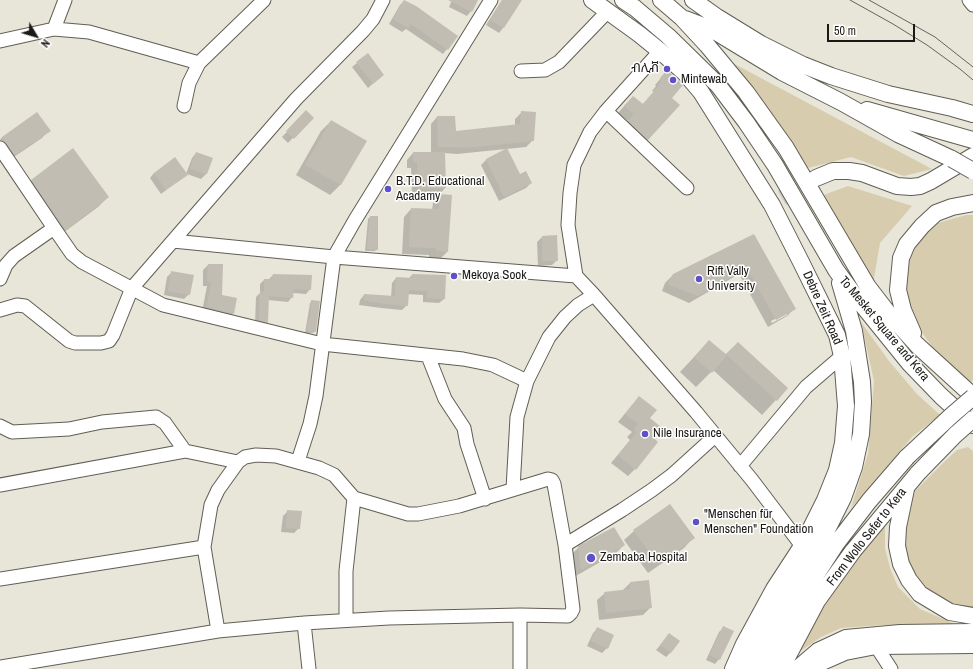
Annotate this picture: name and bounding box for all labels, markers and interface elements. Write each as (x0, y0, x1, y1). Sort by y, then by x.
north arrow (16, 16, 56, 56)
scale bar (829, 16, 917, 42)
text: 50 m (834, 23, 856, 39)
text: N (38, 37, 53, 50)
place label: ብሊቭ (631, 61, 659, 77)
marker: ብሊቭ (662, 64, 672, 74)
place label: Mintewab (681, 72, 727, 88)
marker: Mintewab (668, 75, 678, 85)
place label: B.T.D. Educational Acadamy (396, 174, 484, 205)
marker: B.T.D. Educational Acadamy (383, 184, 393, 194)
place label: Rift Vally University (707, 264, 755, 295)
place label: Mekoya Sook (462, 268, 527, 284)
street label: Debre Zeit Road (799, 269, 845, 347)
marker: Mekoya Sook (449, 271, 459, 281)
street label: To Mesket Square and Kera (836, 273, 932, 385)
marker: Rift Vally University (694, 274, 704, 284)
place label: Nile Insurance (653, 426, 722, 442)
marker: Nile Insurance (640, 429, 650, 439)
street label: From Wollo Sefer to Kera (824, 485, 910, 589)
place label: "Menschen für Menschen" Foundation (704, 507, 813, 538)
marker: "Menschen für Menschen" Foundation (691, 517, 701, 527)
place label: Zembaba Hospital (600, 550, 687, 566)
marker: Zembaba Hospital (585, 552, 597, 564)

